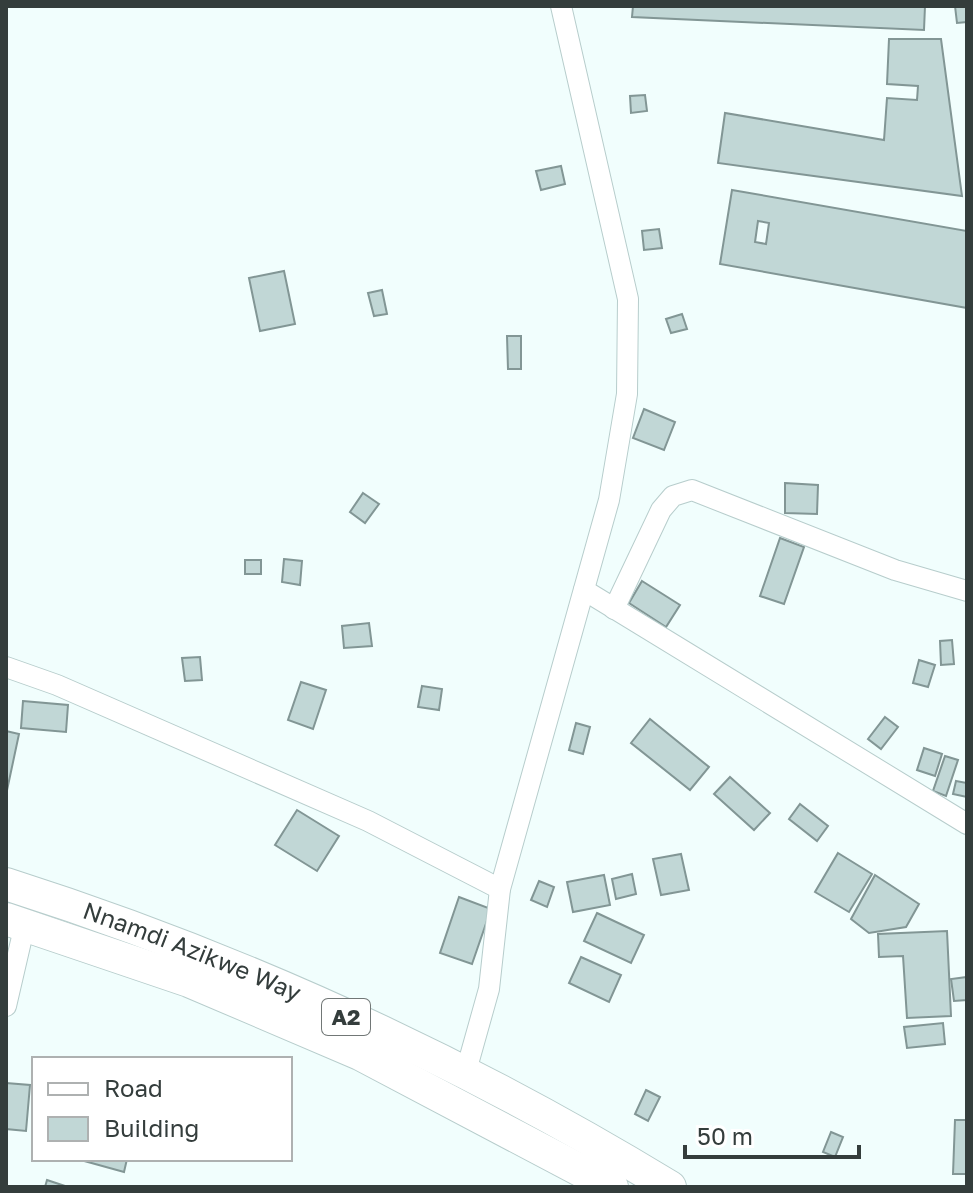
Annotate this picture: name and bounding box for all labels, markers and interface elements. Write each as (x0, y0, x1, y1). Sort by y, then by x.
street label: Nnamdi Azikwe Way (80, 895, 306, 1007)
road number: A2 (322, 999, 370, 1035)
legend (32, 1057, 292, 1161)
text: Road (104, 1073, 163, 1102)
scale bar (685, 1109, 859, 1159)
text: Building (104, 1113, 199, 1142)
text: 50 m (697, 1121, 753, 1150)

